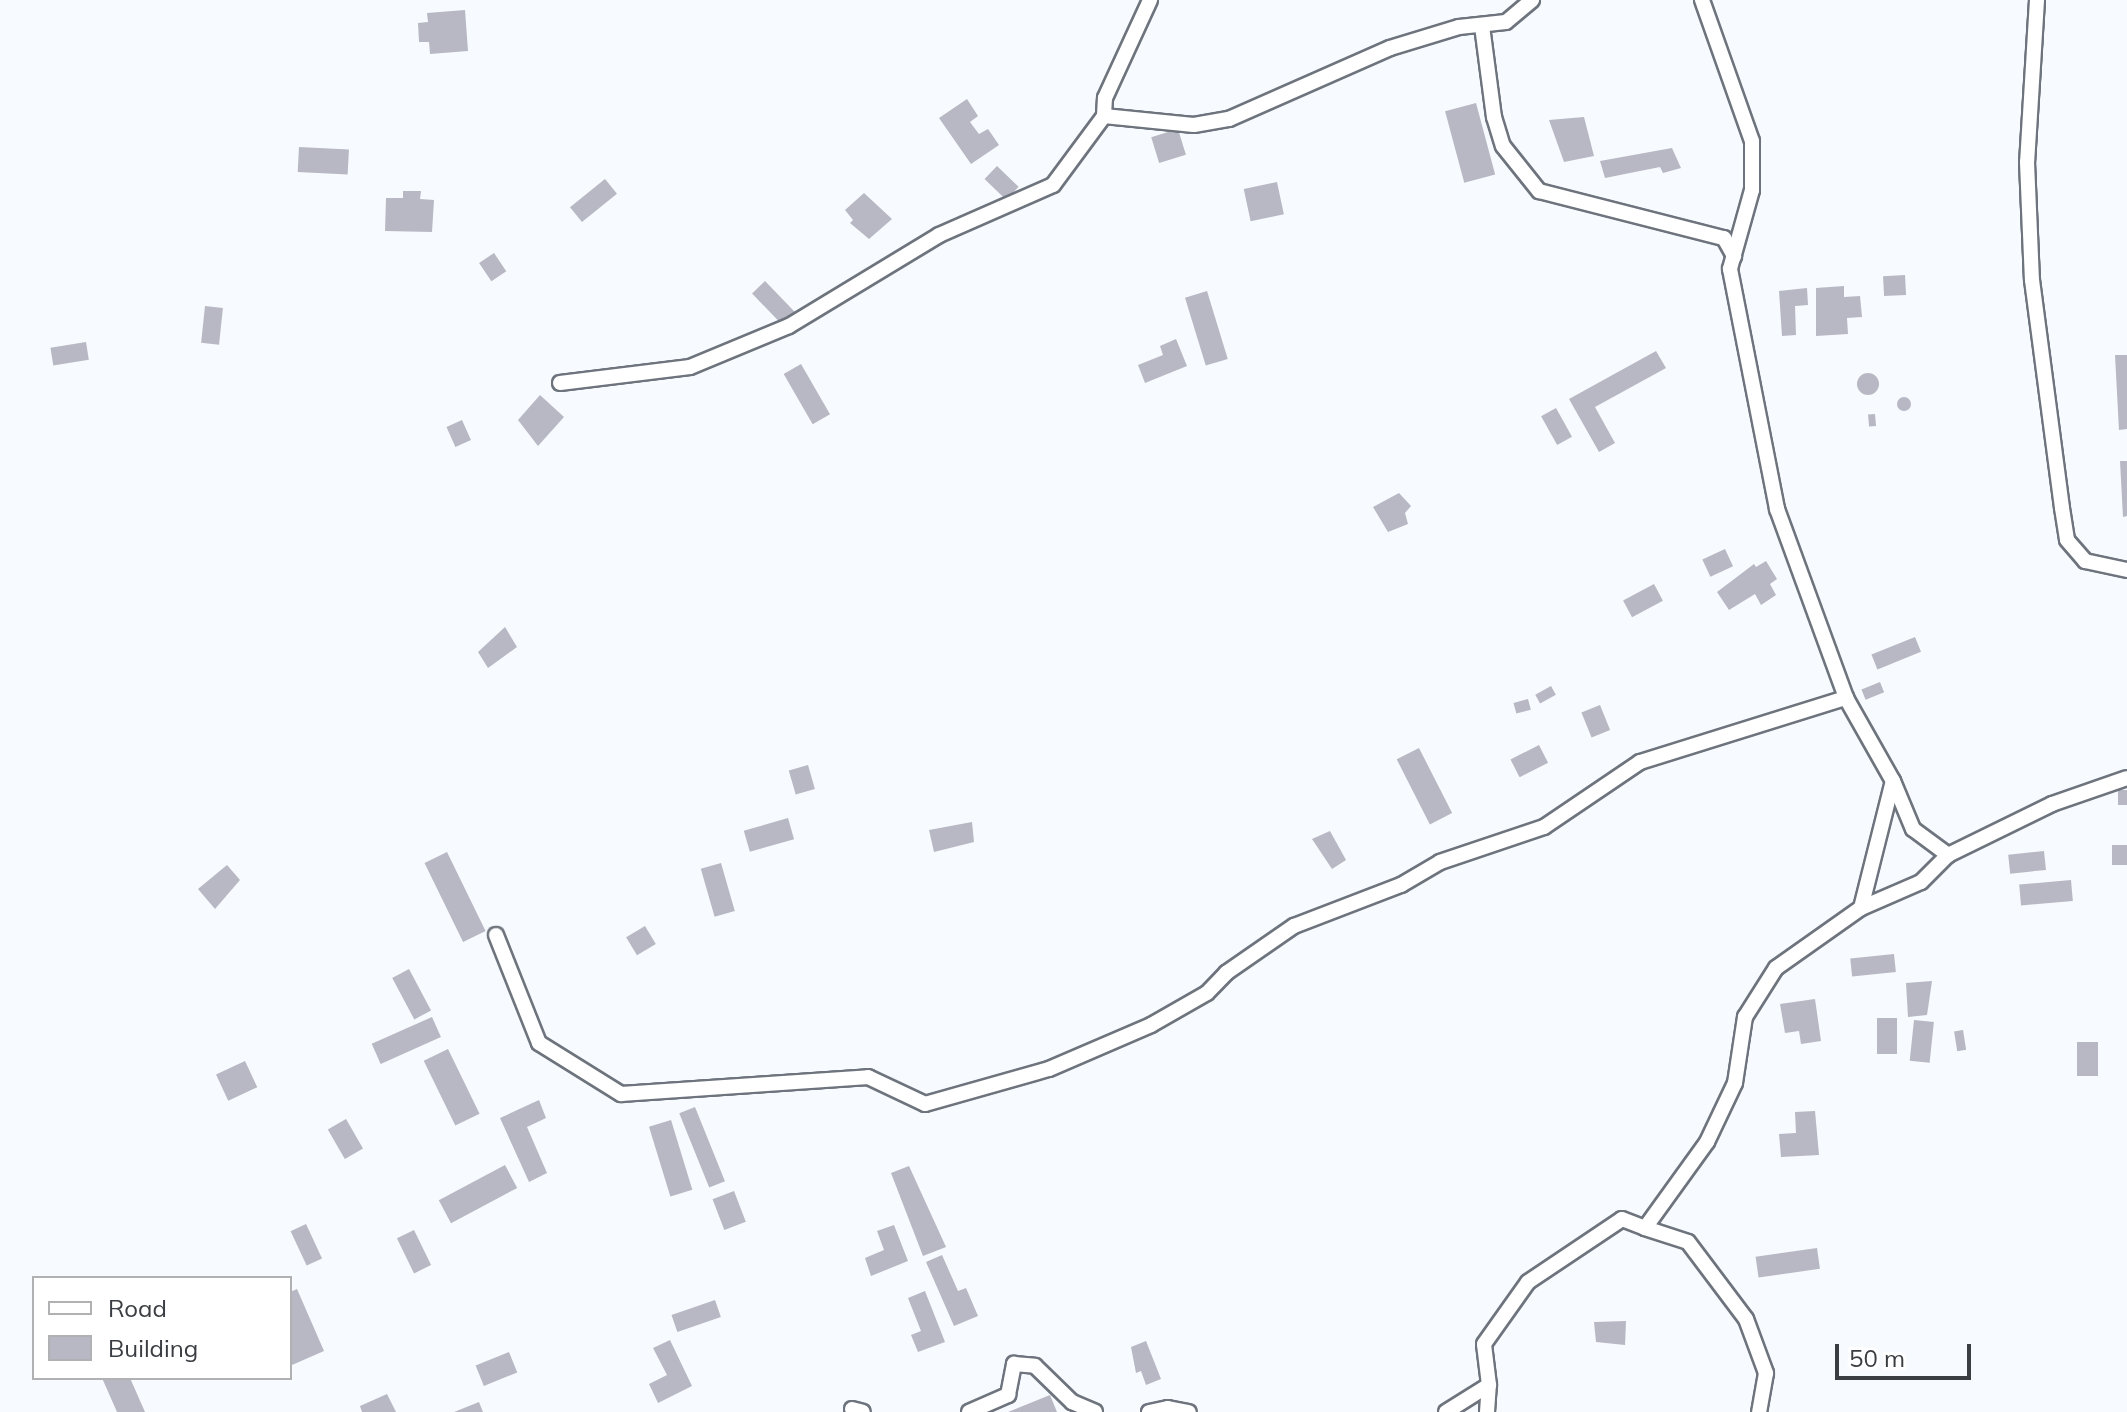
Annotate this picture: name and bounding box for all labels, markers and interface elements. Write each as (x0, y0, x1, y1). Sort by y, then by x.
legend (32, 1276, 292, 1380)
text: Road (108, 1293, 167, 1323)
scale bar (1839, 1328, 1975, 1378)
text: Building (108, 1333, 198, 1363)
text: 50 m (1849, 1343, 1905, 1373)

